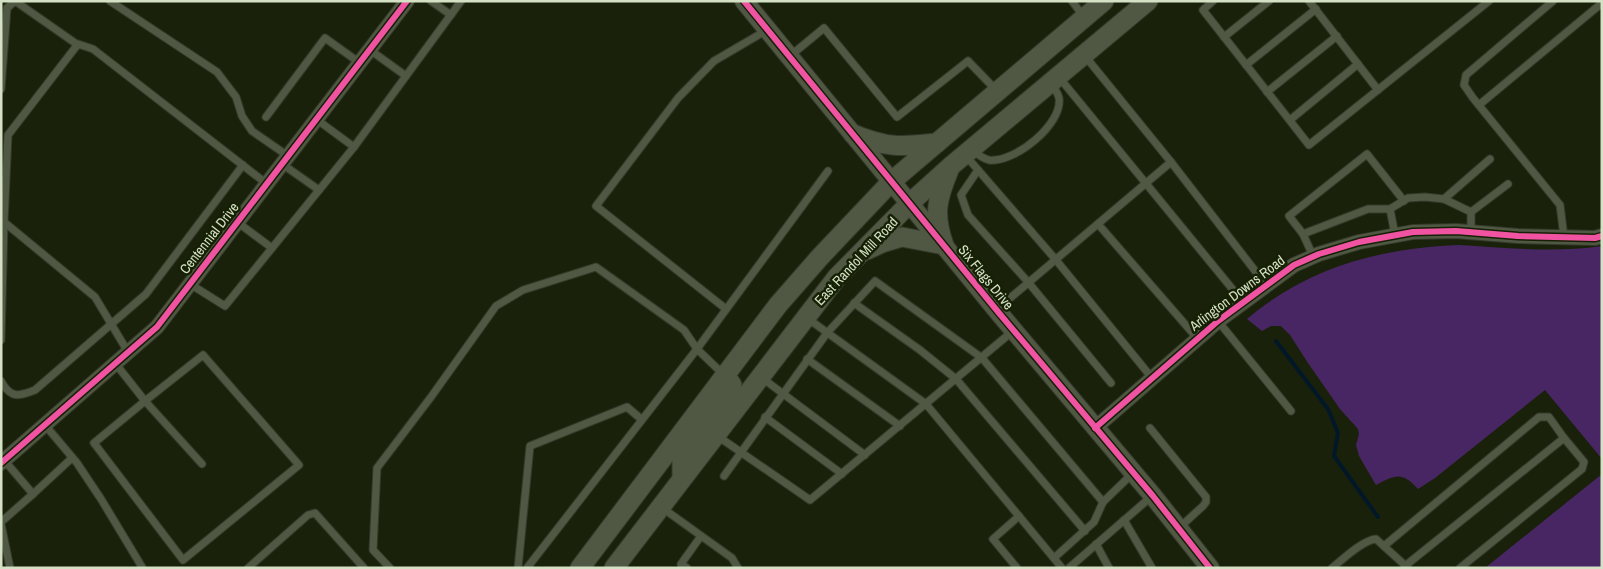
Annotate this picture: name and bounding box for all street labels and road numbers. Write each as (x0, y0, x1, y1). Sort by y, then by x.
street label: Centennial Drive (175, 199, 243, 277)
street label: East Randol Mill Road (810, 213, 902, 309)
street label: Six Flags Drive (954, 241, 1018, 313)
street label: Arlington Downs Road (1185, 251, 1288, 335)

